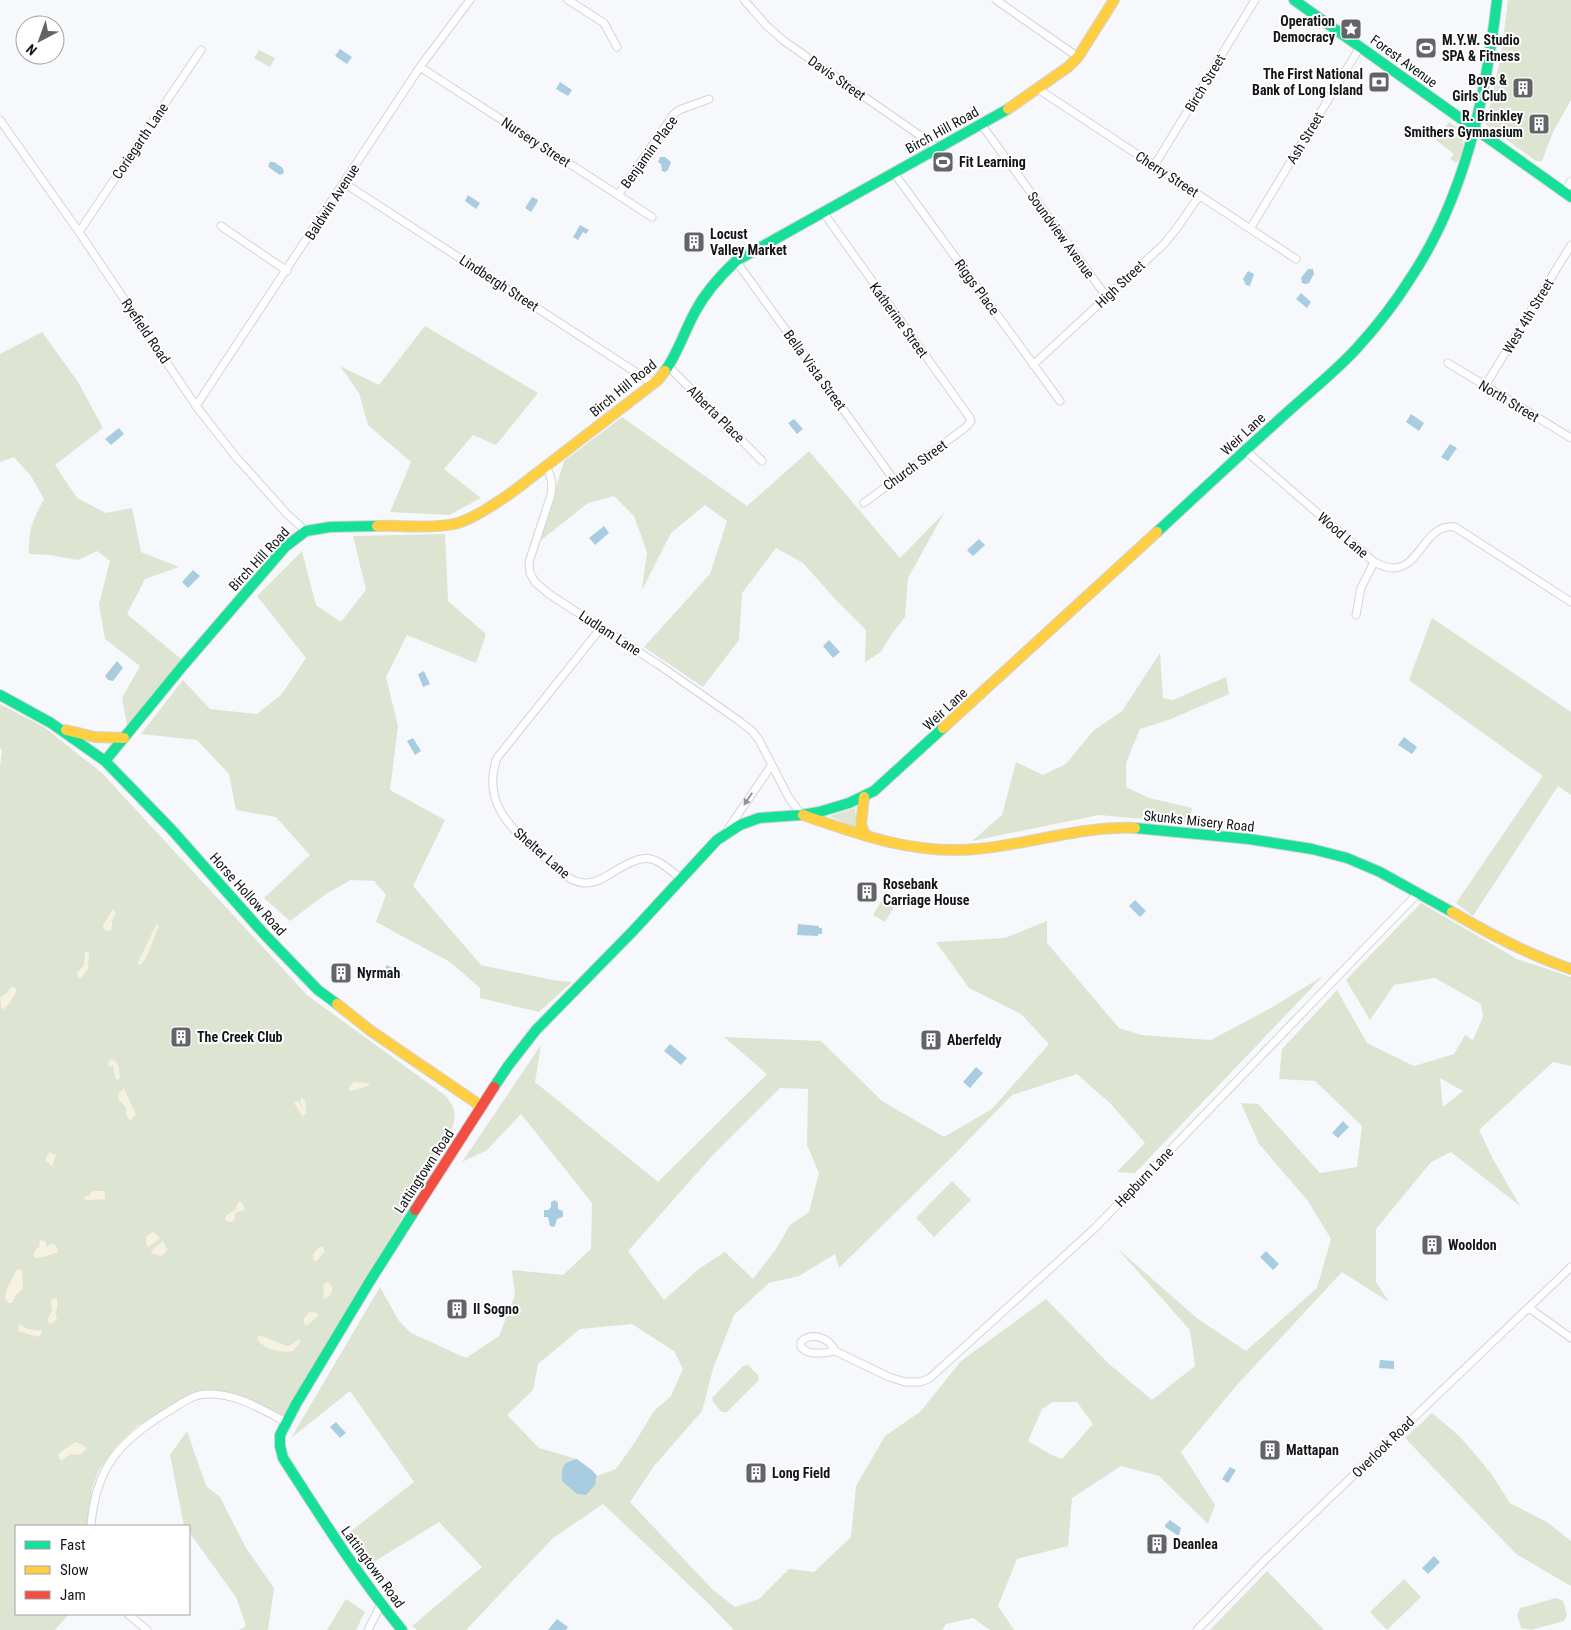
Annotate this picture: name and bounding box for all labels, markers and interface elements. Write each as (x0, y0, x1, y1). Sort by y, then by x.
place label: Operation Democracy (1273, 13, 1336, 45)
north arrow (15, 15, 65, 65)
place icon: Operation Democracy (1339, 17, 1363, 41)
street label: Forest Avenue (1368, 31, 1441, 91)
place label: M.Y.W. Studio SPA & Fitness (1442, 32, 1520, 64)
sports icon: M.Y.W. Studio SPA & Fitness (1414, 36, 1438, 60)
text: N (23, 41, 40, 59)
street label: Birch Street (1182, 51, 1228, 115)
street label: Davis Street (805, 52, 869, 104)
place label: The First National Bank of Long Island (1252, 66, 1363, 98)
bank icon: The First National Bank of Long Island (1367, 70, 1391, 94)
place label: Boys & Girls Club (1452, 72, 1507, 104)
building icon: Boys & Girls Club (1511, 76, 1535, 100)
street label: Coriegarth Lane (109, 100, 171, 182)
street label: Birch Hill Road (903, 103, 981, 157)
place label: R. Brinkley Smithers Gymnasium (1404, 108, 1524, 140)
street label: Ash Street (1283, 109, 1327, 167)
street label: Benjamin Place (617, 112, 681, 191)
building icon: R. Brinkley Smithers Gymnasium (1527, 112, 1551, 136)
street label: Nursery Street (499, 114, 573, 170)
street label: Cherry Street (1133, 148, 1201, 200)
sports icon: Fit Learning (931, 150, 955, 174)
place label: Fit Learning (959, 154, 1026, 170)
street label: Baldwin Avenue (302, 161, 363, 243)
street label: Soundview Avenue (1024, 189, 1098, 282)
place label: Locust Valley Market (710, 226, 787, 258)
building icon: Locust Valley Market (682, 230, 706, 254)
street label: Lindbergh Street (457, 252, 541, 314)
street label: Riggs Place (951, 256, 1003, 318)
street label: High Street (1092, 257, 1148, 311)
street label: West 4th Street (1499, 276, 1557, 356)
street label: Katherine Street (866, 279, 932, 361)
street label: Ryefield Road (118, 296, 174, 366)
street label: Bella Vista Street (781, 327, 849, 413)
street label: Birch Hill Road (586, 356, 660, 420)
street label: North Street (1476, 377, 1542, 425)
street label: Alberta Place (684, 382, 748, 446)
street label: Weir Lane (1218, 409, 1269, 458)
street label: Church Street (880, 437, 950, 493)
street label: Wood Lane (1315, 509, 1372, 561)
street label: Birch Hill Road (226, 524, 292, 594)
street label: Ludlam Lane (576, 607, 644, 659)
street label: Weir Lane (920, 684, 971, 733)
one-way arrow (743, 793, 753, 806)
street label: Skunks Misery Road (1143, 807, 1255, 835)
street label: Shelter Lane (511, 824, 573, 882)
street label: Horse Hollow Road (207, 849, 289, 939)
place label: Rosebank Carriage House (883, 876, 970, 908)
building icon: Rosebank Carriage House (855, 880, 879, 904)
building icon: Nyrmah (329, 961, 353, 985)
place label: Nyrmah (357, 965, 400, 981)
building icon: The Creek Club (169, 1025, 193, 1049)
building icon: Aberfeldy (919, 1028, 943, 1052)
place label: The Creek Club (197, 1029, 283, 1045)
place label: Aberfeldy (947, 1032, 1002, 1048)
street label: Lattingtown Road (391, 1126, 457, 1216)
street label: Hepburn Lane (1112, 1144, 1177, 1210)
building icon: Wooldon (1420, 1233, 1444, 1257)
place label: Wooldon (1448, 1237, 1497, 1253)
building icon: Il Sogno (445, 1297, 469, 1321)
place label: Il Sogno (473, 1301, 519, 1317)
street label: Overlook Road (1349, 1413, 1417, 1481)
building icon: Mattapan (1258, 1438, 1282, 1462)
place label: Mattapan (1286, 1442, 1339, 1458)
building icon: Long Field (744, 1461, 768, 1485)
place label: Long Field (772, 1465, 830, 1481)
street label: Lattingtown Road (338, 1523, 408, 1611)
legend (15, 1525, 190, 1615)
building icon: Deanlea (1145, 1532, 1169, 1556)
text: Fast (60, 1536, 85, 1554)
place label: Deanlea (1173, 1536, 1218, 1552)
text: Slow (60, 1561, 89, 1579)
text: Jam (60, 1586, 86, 1604)

